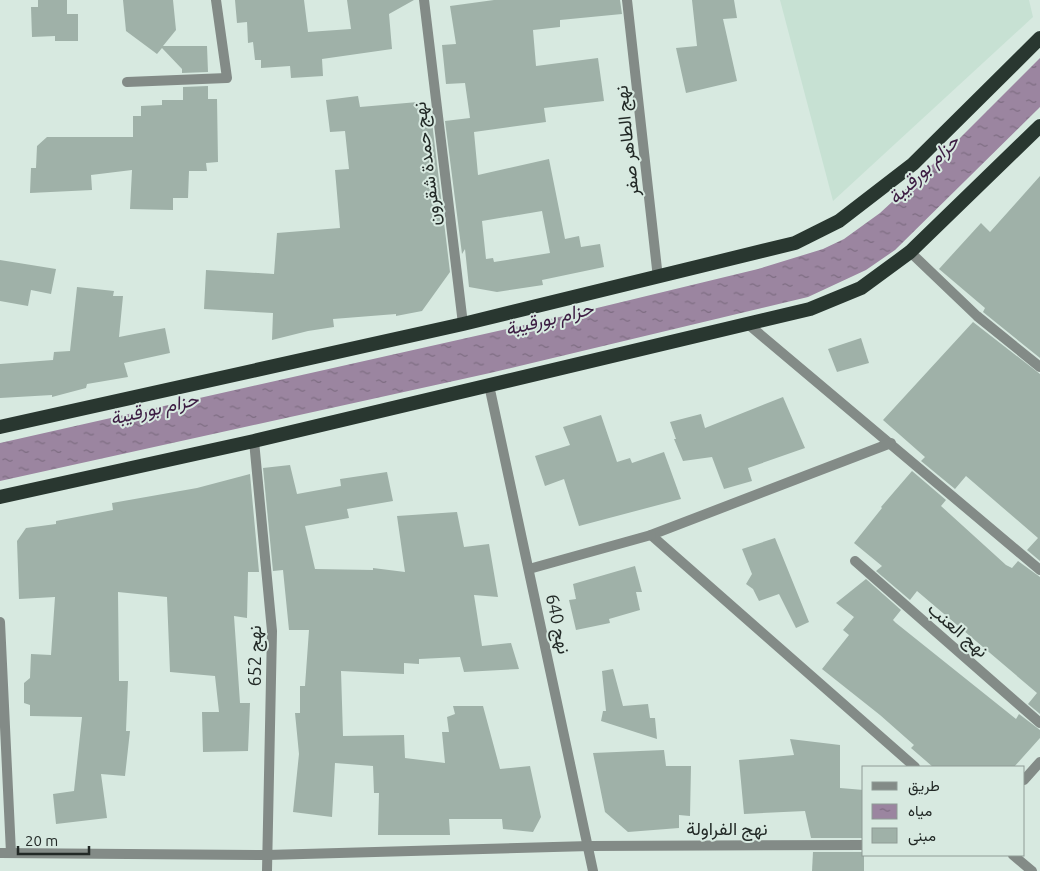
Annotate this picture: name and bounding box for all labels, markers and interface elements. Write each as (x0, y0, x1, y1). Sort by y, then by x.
street label: نهج الطاهر صفر (610, 84, 645, 199)
street label: نهج حمدة شقرون (408, 100, 447, 227)
water label: حزام بورقيبة (883, 129, 965, 210)
water label: حزام بورقيبة (503, 296, 597, 342)
water label: حزام بورقيبة (108, 387, 202, 431)
street label: نهج 640 (540, 592, 575, 656)
street label: نهج العنب (923, 598, 993, 663)
street label: نهج 652 (244, 625, 267, 687)
legend (862, 766, 1025, 856)
text: طريق (908, 777, 940, 796)
text: مياه (908, 802, 932, 820)
street label: نهج الفراولة (686, 818, 768, 841)
scale bar (18, 824, 89, 856)
text: مبنى (908, 827, 936, 846)
text: 20 m (25, 832, 58, 849)

